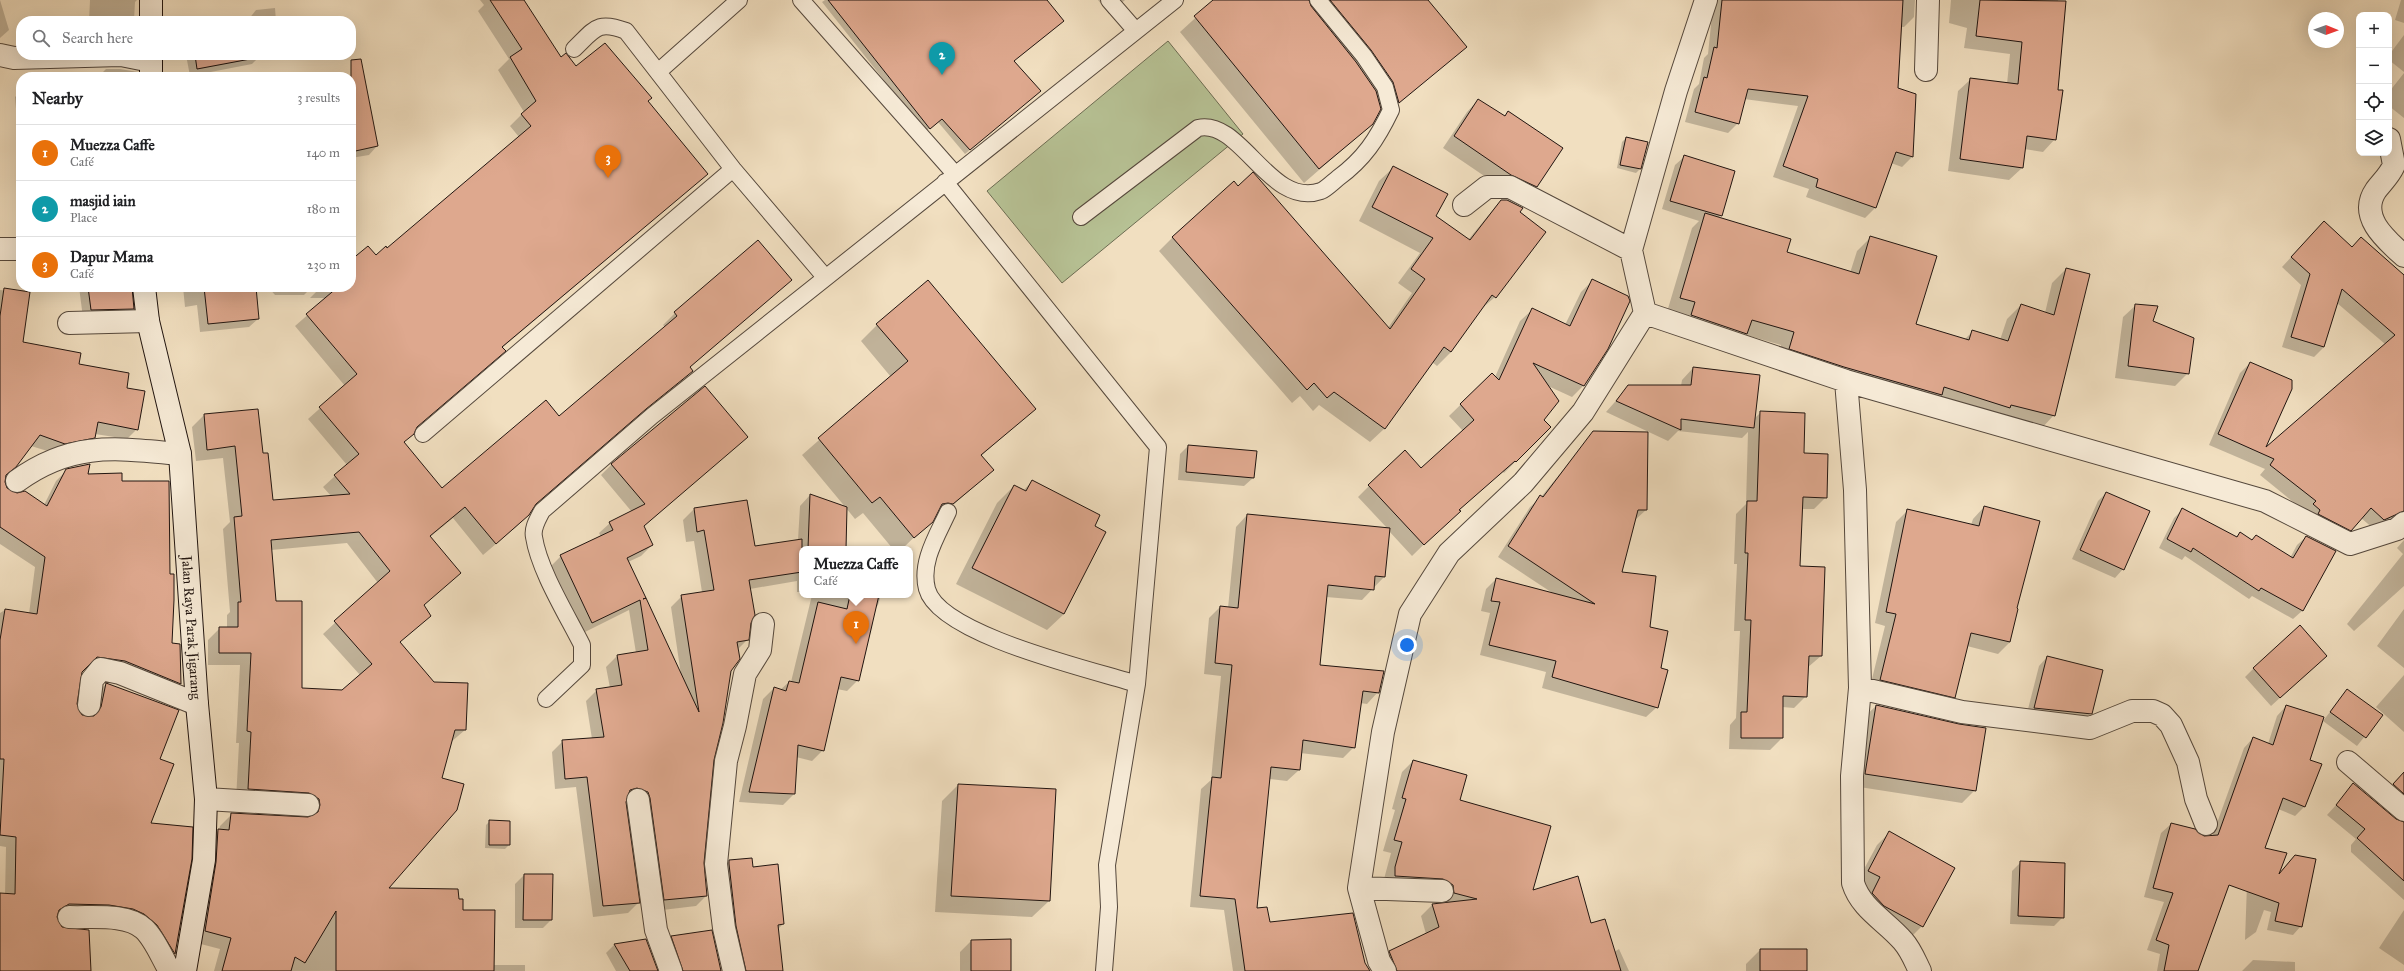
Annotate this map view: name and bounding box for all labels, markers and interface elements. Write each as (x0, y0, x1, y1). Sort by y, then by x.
north arrow (2308, 12, 2344, 48)
map controls (2356, 12, 2392, 156)
button: + (2356, 12, 2392, 48)
search box (16, 16, 356, 60)
icon: search (30, 27, 52, 49)
text: Search here (62, 29, 133, 47)
pin: 2 (929, 42, 955, 75)
button: − (2356, 48, 2392, 84)
button: locate (2356, 84, 2392, 120)
text: Nearby (32, 88, 83, 109)
text: 3 results (297, 90, 340, 106)
button: layers (2356, 120, 2392, 156)
text: Muezza Caffe (70, 136, 155, 154)
text: 1 (42, 145, 48, 161)
text: 140 m (306, 145, 340, 161)
pin: 3 (595, 145, 621, 178)
text: Café (70, 154, 94, 170)
text: masjid iain (70, 192, 136, 210)
text: 2 (42, 201, 48, 217)
text: 180 m (307, 201, 340, 217)
text: Place (70, 210, 97, 226)
text: Dapur Mama (70, 248, 153, 266)
text: 3 (42, 257, 48, 273)
text: 230 m (307, 257, 340, 273)
text: Café (70, 266, 94, 282)
popup (799, 546, 913, 598)
street label: Jalan Raya Parak Jigarang (177, 553, 205, 701)
text: Muezza Caffe (814, 555, 898, 573)
text: Café (814, 573, 838, 589)
pin: 1 (843, 611, 869, 644)
your location (1397, 635, 1417, 655)

